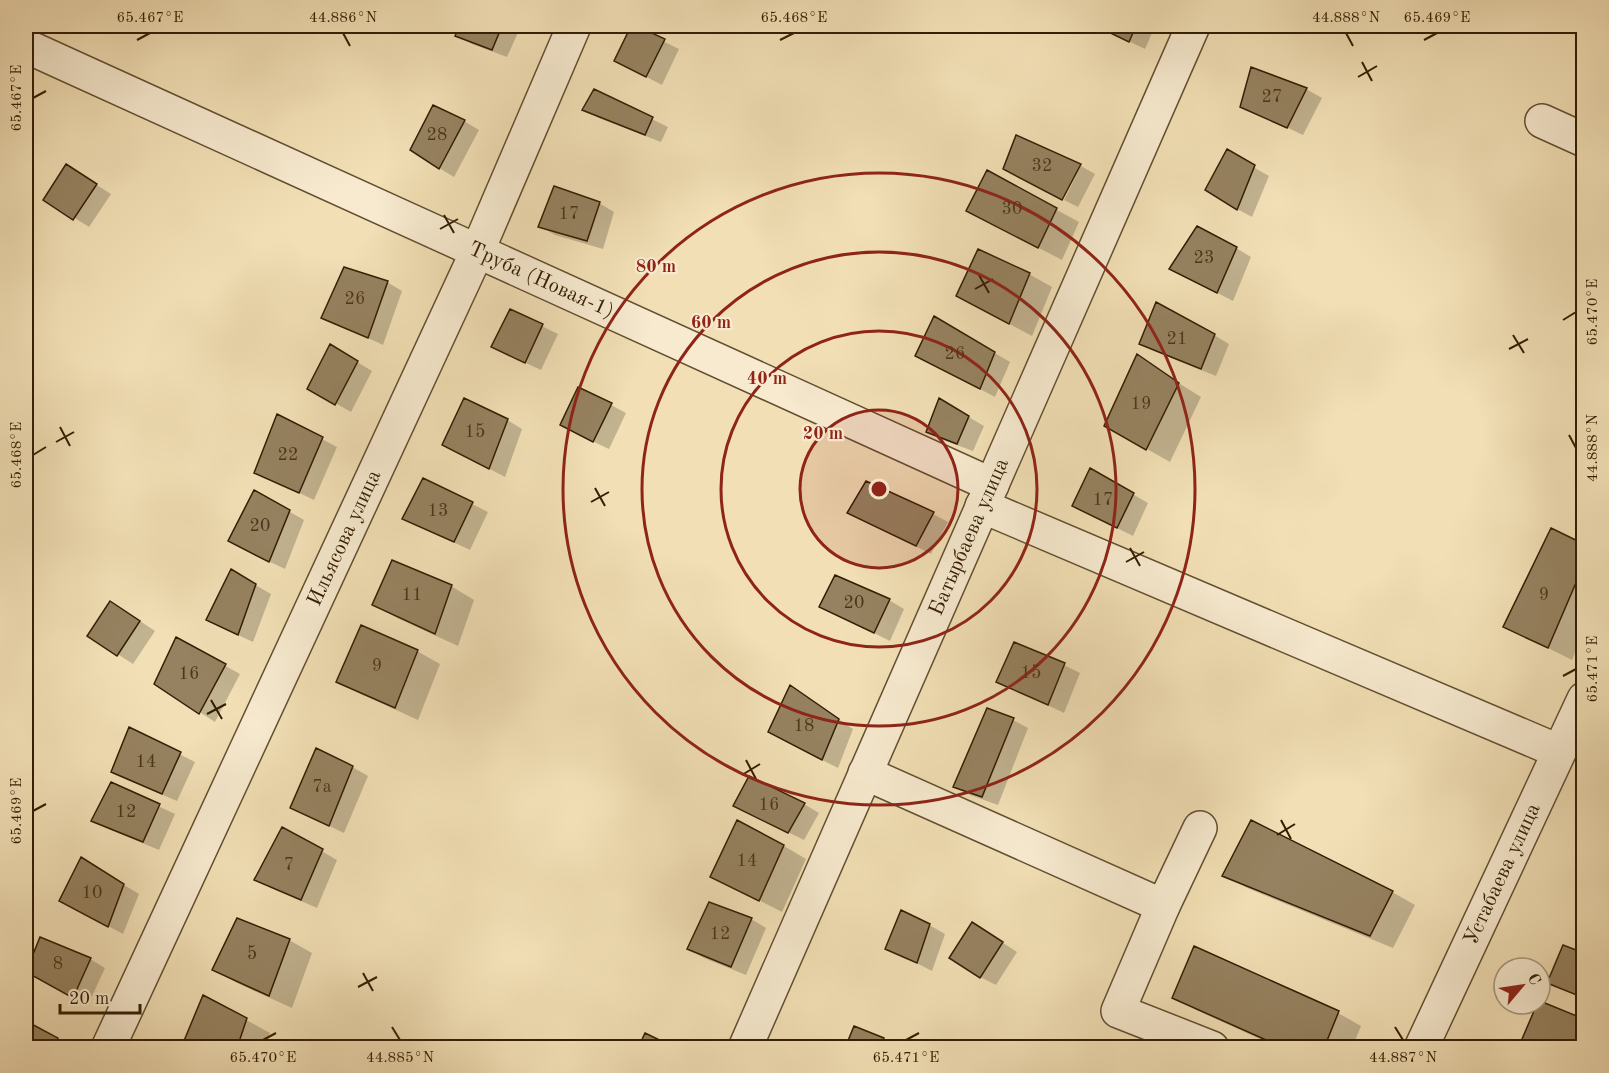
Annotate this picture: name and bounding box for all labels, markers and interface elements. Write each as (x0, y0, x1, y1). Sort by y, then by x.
text: 65.467°E (117, 11, 183, 26)
text: 44.886°N (309, 11, 377, 26)
text: 65.468°E (761, 11, 827, 26)
text: 44.888°N (1312, 11, 1380, 26)
text: 65.469°E (1404, 11, 1470, 26)
text: 65.467°E (10, 65, 25, 131)
house number: 27 (1262, 88, 1282, 106)
house number: 28 (427, 126, 447, 144)
house number: 32 (1032, 157, 1052, 175)
house number: 30 (1002, 200, 1022, 218)
house number: 17 (559, 205, 579, 223)
street label: Труба (Новая-1) (465, 238, 617, 322)
house number: 23 (1194, 249, 1214, 267)
text: 80 m (636, 258, 676, 276)
text: 65.470°E (1586, 279, 1601, 345)
house number: 26 (345, 290, 365, 308)
text: 60 m (691, 314, 731, 332)
house number: 21 (1167, 330, 1187, 348)
house number: 26 (945, 345, 965, 363)
text: 40 m (747, 370, 787, 388)
house number: 19 (1131, 395, 1151, 413)
text: 44.888°N (1586, 414, 1601, 482)
text: 65.468°E (10, 422, 25, 488)
house number: 15 (465, 423, 485, 441)
text: 20 m (803, 425, 843, 443)
house number: 22 (278, 446, 298, 464)
street label: Батырбаева улица (925, 455, 1013, 619)
street label: Ильясова улица (304, 467, 385, 609)
centre of rings (869, 479, 889, 499)
house number: 17 (1093, 491, 1113, 509)
house number: 13 (428, 502, 448, 520)
house number: 20 (250, 517, 270, 535)
house number: 11 (402, 586, 422, 604)
house number: 9 (1539, 586, 1549, 604)
house number: 20 (844, 594, 864, 612)
text: 65.471°E (1586, 636, 1601, 702)
house number: 9 (372, 657, 382, 675)
house number: 15 (1021, 664, 1041, 682)
house number: 16 (179, 665, 199, 683)
house number: 18 (794, 717, 814, 735)
house number: 14 (136, 753, 156, 771)
text: 65.469°E (10, 778, 25, 844)
house number: 7а (312, 778, 332, 796)
house number: 16 (759, 796, 779, 814)
street label: Устабаева улица (1460, 800, 1544, 948)
house number: 12 (116, 803, 136, 821)
house number: 14 (737, 852, 757, 870)
house number: 7 (284, 856, 294, 874)
house number: 10 (82, 884, 102, 902)
house number: 12 (710, 925, 730, 943)
house number: 5 (247, 945, 257, 963)
house number: 8 (53, 955, 63, 973)
north arrow (1492, 956, 1552, 1016)
text: С (1524, 971, 1543, 988)
scale bar (60, 977, 140, 1015)
text: 20 m (69, 990, 109, 1008)
text: 65.470°E (230, 1051, 296, 1066)
text: 44.885°N (366, 1051, 434, 1066)
text: 65.471°E (873, 1051, 939, 1066)
text: 44.887°N (1369, 1051, 1437, 1066)

